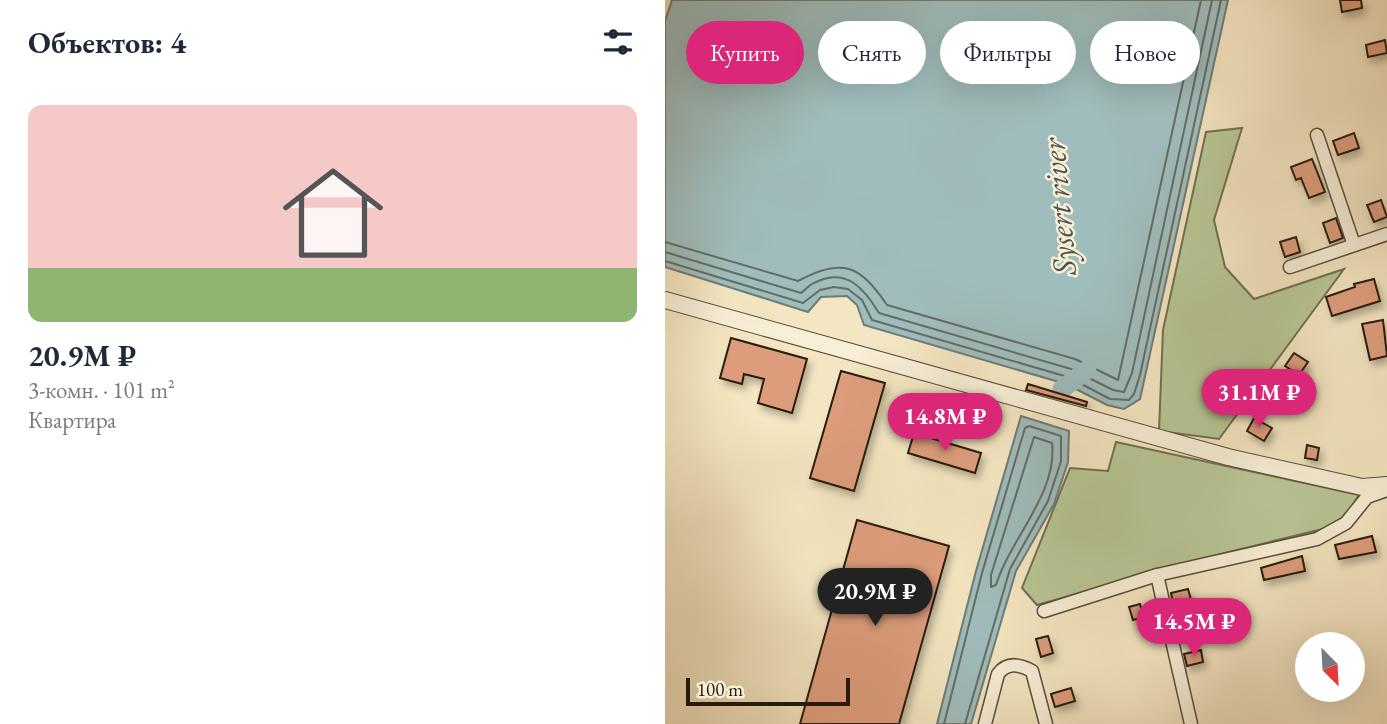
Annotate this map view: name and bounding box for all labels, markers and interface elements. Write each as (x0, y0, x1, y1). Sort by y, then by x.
chip: Купить (686, 21, 804, 84)
chip: Снять (818, 21, 926, 84)
chip: Фильтры (940, 21, 1076, 84)
chip: Новое (1090, 21, 1200, 84)
text: Объектов: 4 (28, 23, 186, 62)
icon: filters (599, 23, 637, 61)
water label: Sysert river (1031, 135, 1086, 278)
icon: home (270, 150, 396, 276)
text: 20.9M ₽ (28, 336, 136, 375)
pin: 31.1M ₽ (1194, 370, 1324, 429)
text: 3-комн. · 101 m² (28, 375, 175, 405)
text: 31.1M ₽ (1218, 377, 1300, 407)
pin: 14.8M ₽ (880, 393, 1010, 453)
text: 14.8M ₽ (904, 401, 986, 431)
text: Квартира (28, 405, 116, 435)
pin: 20.9M ₽ (810, 568, 940, 628)
text: 20.9M ₽ (834, 576, 916, 606)
pin: 14.5M ₽ (1129, 598, 1259, 658)
text: 14.5M ₽ (1153, 606, 1235, 636)
north arrow (1295, 632, 1365, 702)
map controls (1295, 632, 1365, 702)
scale bar (686, 675, 851, 707)
text: 100 m (697, 677, 743, 702)

